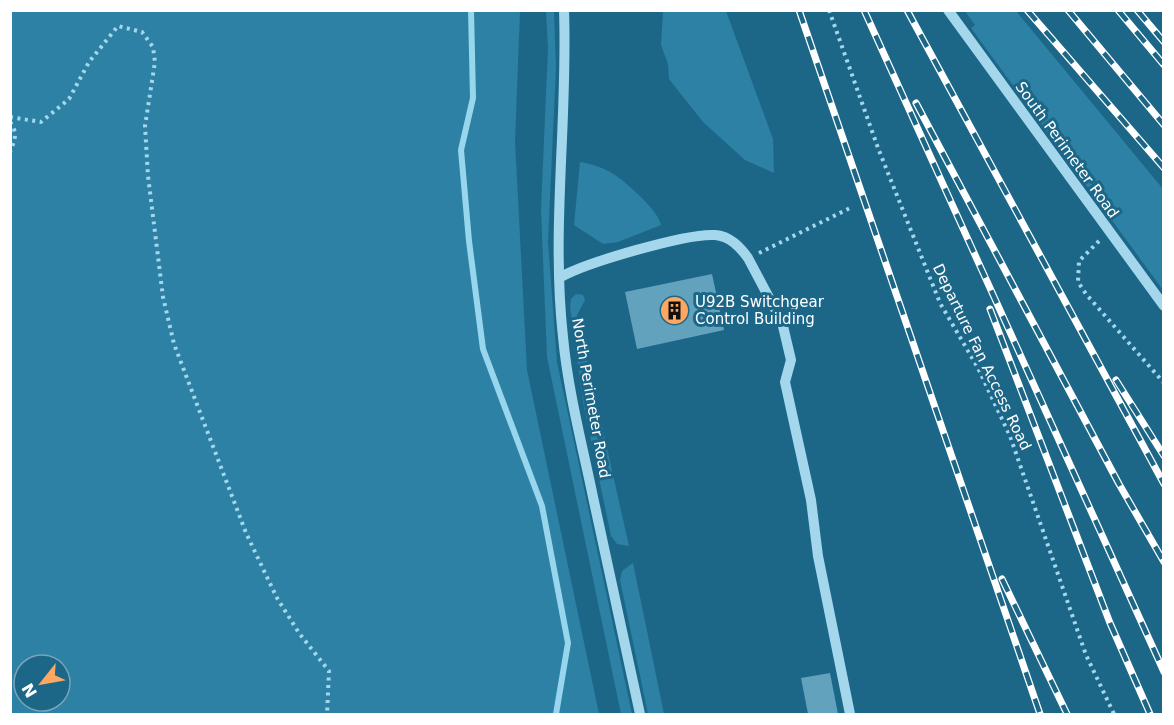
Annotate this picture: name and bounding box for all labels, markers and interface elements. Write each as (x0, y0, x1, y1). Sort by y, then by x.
street label: South Perimeter Road (1012, 78, 1122, 222)
street label: Departure Fan Access Road (929, 261, 1035, 453)
place label: U92B Switchgear Control Building (695, 293, 825, 328)
building icon: U92B Switchgear Control Building (658, 295, 690, 327)
street label: North Perimeter Road (568, 317, 614, 479)
north arrow (12, 653, 72, 713)
text: N (18, 680, 41, 701)

